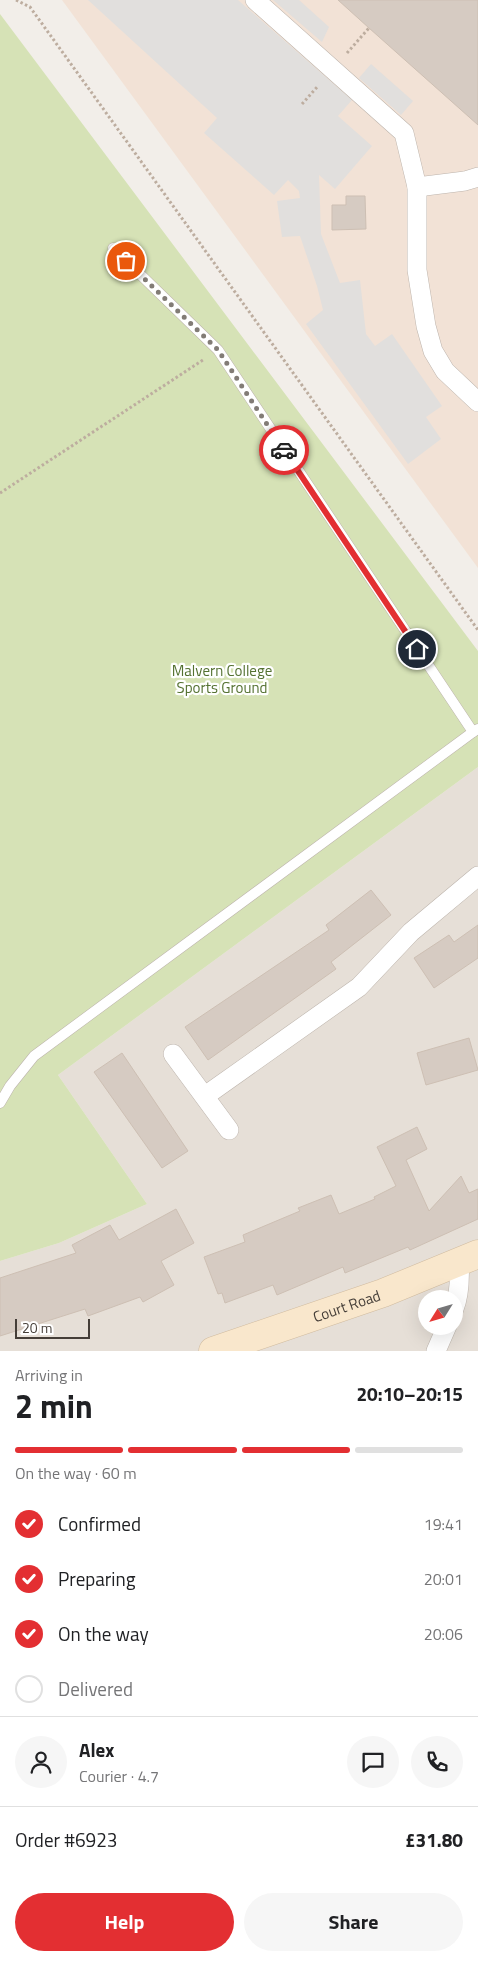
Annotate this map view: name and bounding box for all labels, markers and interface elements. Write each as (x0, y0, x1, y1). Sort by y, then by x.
pin (105, 240, 147, 282)
icon: bag (112, 247, 140, 275)
courier (259, 425, 309, 475)
icon: car (270, 436, 298, 464)
pin (396, 628, 438, 670)
icon: home (403, 635, 431, 663)
park label: Malvern College Sports Ground (172, 659, 272, 699)
street label: Court Road (310, 1283, 383, 1328)
north arrow (418, 1290, 462, 1335)
map controls (418, 1290, 463, 1335)
scale bar (15, 1316, 90, 1339)
text: 20 m (22, 1317, 52, 1338)
text: Arriving in (15, 1363, 83, 1387)
text: 20:10–20:15 (356, 1379, 463, 1408)
text: 2 min (15, 1382, 93, 1430)
text: On the way · 60 m (15, 1461, 137, 1485)
text: Confirmed (58, 1509, 141, 1538)
icon: check (15, 1510, 43, 1538)
text: 19:41 (424, 1512, 463, 1536)
text: Preparing (58, 1564, 135, 1593)
icon: check (15, 1565, 43, 1593)
text: 20:01 (424, 1567, 463, 1591)
text: On the way (58, 1619, 149, 1648)
icon: check (15, 1620, 43, 1648)
text: 20:06 (424, 1622, 463, 1646)
text: Delivered (58, 1674, 133, 1703)
text: Alex (79, 1735, 114, 1764)
button: person (15, 1736, 67, 1788)
button: chat (347, 1736, 399, 1788)
button: phone (411, 1736, 463, 1788)
text: Courier · 4.7 (79, 1764, 159, 1788)
text: Order #6923 (15, 1825, 117, 1854)
text: £31.80 (405, 1825, 463, 1854)
button: Help (15, 1893, 234, 1951)
button: Share (244, 1893, 463, 1951)

